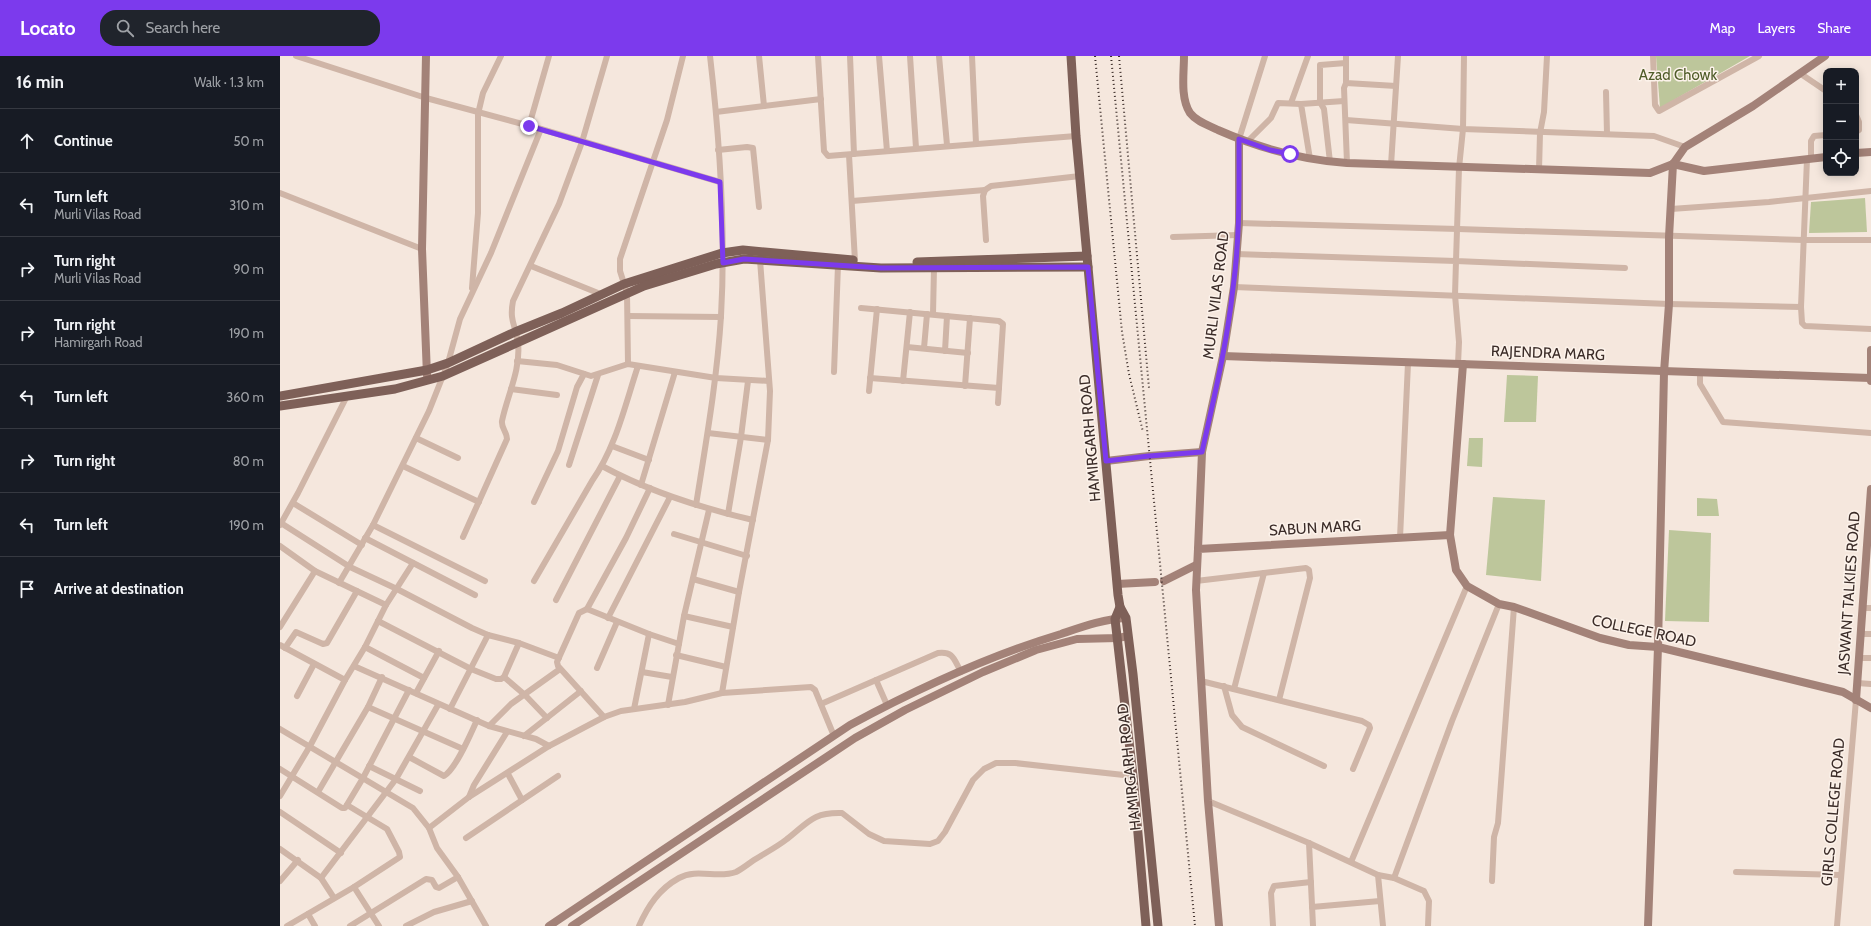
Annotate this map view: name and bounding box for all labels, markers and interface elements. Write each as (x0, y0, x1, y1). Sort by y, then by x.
search box (100, 10, 380, 46)
text: Locato (20, 17, 76, 40)
icon: search (114, 17, 136, 39)
text: Search here (146, 19, 220, 37)
text: Map (1710, 19, 1735, 37)
text: Layers (1757, 19, 1795, 37)
text: Share (1817, 19, 1851, 37)
park label: Azad Chowk (1639, 66, 1717, 84)
map controls (1823, 68, 1859, 176)
button: + (1823, 68, 1859, 104)
text: 16 min (16, 72, 64, 92)
text: Walk · 1.3 km (194, 74, 264, 90)
button: − (1823, 104, 1859, 140)
route end (520, 117, 538, 135)
icon: ahead (16, 130, 38, 152)
text: Continue (54, 132, 113, 150)
text: 50 m (234, 133, 264, 149)
button: locate (1823, 140, 1859, 176)
route start (1281, 145, 1299, 163)
text: Turn left (54, 188, 108, 206)
icon: left (16, 194, 38, 216)
text: 310 m (229, 197, 264, 213)
text: Murli Vilas Road (54, 206, 141, 222)
street label: MURLI VILAS ROAD (1199, 230, 1233, 360)
text: Turn right (54, 252, 115, 270)
icon: right (16, 258, 38, 280)
text: 90 m (233, 261, 264, 277)
text: Murli Vilas Road (54, 270, 141, 286)
text: Turn right (54, 316, 115, 334)
icon: right (16, 322, 38, 344)
text: 190 m (229, 325, 264, 341)
text: Hamirgarh Road (54, 334, 142, 350)
street label: RAJENDRA MARG (1491, 342, 1605, 364)
street label: HAMIRGARH ROAD (1075, 374, 1105, 502)
icon: left (16, 386, 38, 408)
text: Turn left (54, 388, 108, 406)
text: 360 m (226, 389, 264, 405)
icon: right (16, 450, 38, 472)
text: Turn right (54, 452, 115, 470)
text: 80 m (233, 453, 264, 469)
street label: JASWANT TALKIES ROAD (1834, 511, 1864, 676)
icon: left (16, 514, 38, 536)
text: Turn left (54, 516, 108, 534)
text: 190 m (229, 517, 264, 533)
street label: SABUN MARG (1268, 517, 1362, 539)
icon: arrive (16, 578, 38, 600)
text: Arrive at destination (54, 580, 184, 598)
street label: COLLEGE ROAD (1590, 611, 1698, 651)
street label: HAMIRGARH ROAD (1113, 702, 1145, 831)
street label: GIRLS COLLEGE ROAD (1818, 737, 1848, 887)

